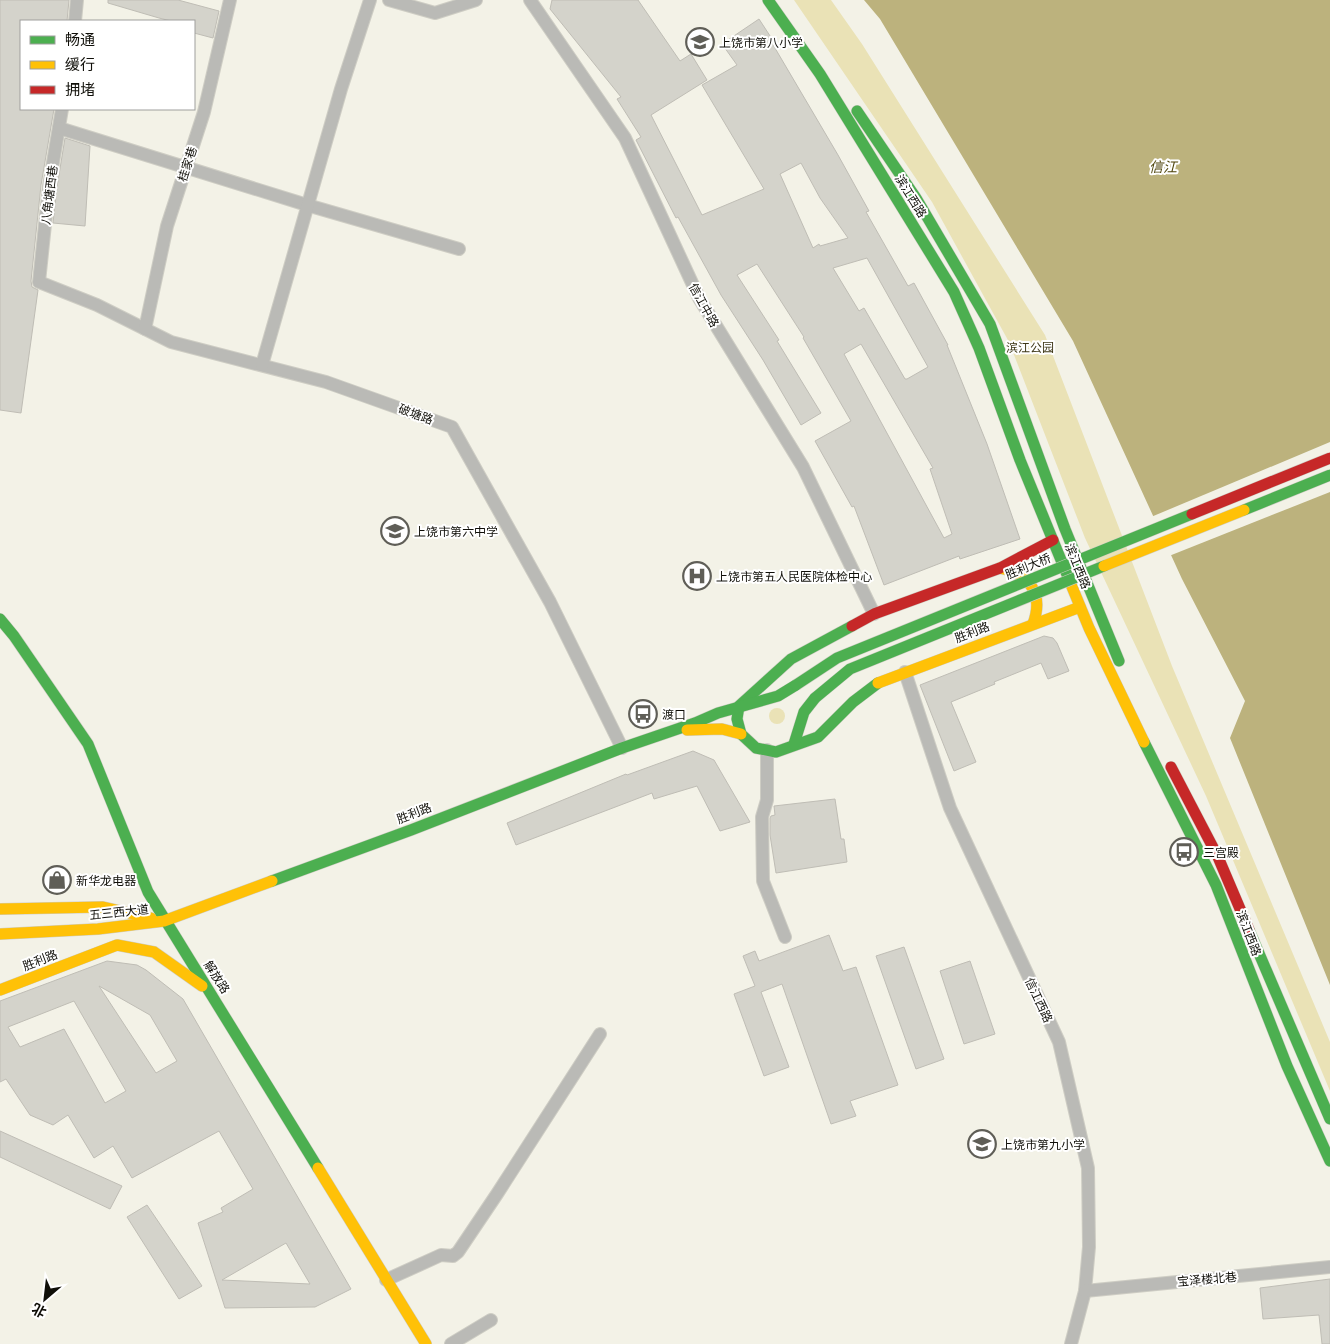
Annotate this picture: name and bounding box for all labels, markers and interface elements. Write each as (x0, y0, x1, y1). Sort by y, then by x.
legend (20, 20, 195, 110)
school or university icon: 上饶市第八小学 (685, 27, 715, 57)
text: 畅通 (65, 30, 95, 49)
place label: 上饶市第八小学 (719, 35, 803, 50)
text: 缓行 (65, 55, 95, 74)
text: 拥堵 (65, 80, 95, 99)
street label: 桂家巷 (174, 145, 200, 183)
water label: 信江 (1149, 158, 1179, 176)
street label: 八角塘西巷 (38, 164, 60, 226)
street label: 滨江西路 (892, 172, 930, 220)
street label: 信江中路 (686, 280, 722, 330)
park label: 滨江公园 (1006, 340, 1054, 355)
street label: 破塘路 (397, 401, 435, 427)
school or university icon: 上饶市第六中学 (380, 516, 410, 546)
place label: 上饶市第六中学 (414, 524, 498, 539)
street label: 滨江西路 (1062, 541, 1094, 591)
street label: 胜利大桥 (1003, 550, 1053, 582)
hospital icon: 上饶市第五人民医院体检中心 (682, 561, 712, 591)
place label: 上饶市第五人民医院体检中心 (716, 569, 872, 584)
street label: 胜利路 (953, 619, 991, 645)
bus stop icon: 渡口 (628, 699, 658, 729)
place label: 渡口 (662, 707, 686, 722)
street label: 胜利路 (395, 800, 433, 826)
bus stop icon: 三宫殿 (1169, 837, 1199, 867)
place label: 三宫殿 (1203, 845, 1239, 860)
shop icon: 新华龙电器 (42, 865, 72, 895)
place label: 新华龙电器 (76, 873, 136, 888)
street label: 五三西大道 (88, 901, 150, 923)
street label: 滨江西路 (1233, 908, 1265, 958)
street label: 胜利路 (21, 947, 59, 973)
street label: 解放路 (201, 958, 233, 996)
street label: 信江西路 (1022, 975, 1056, 1025)
school or university icon: 上饶市第九小学 (967, 1129, 997, 1159)
place label: 上饶市第九小学 (1001, 1137, 1085, 1152)
street label: 宝泽楼北巷 (1176, 1269, 1238, 1289)
north arrow (20, 1274, 70, 1324)
text: 北 (28, 1299, 49, 1322)

